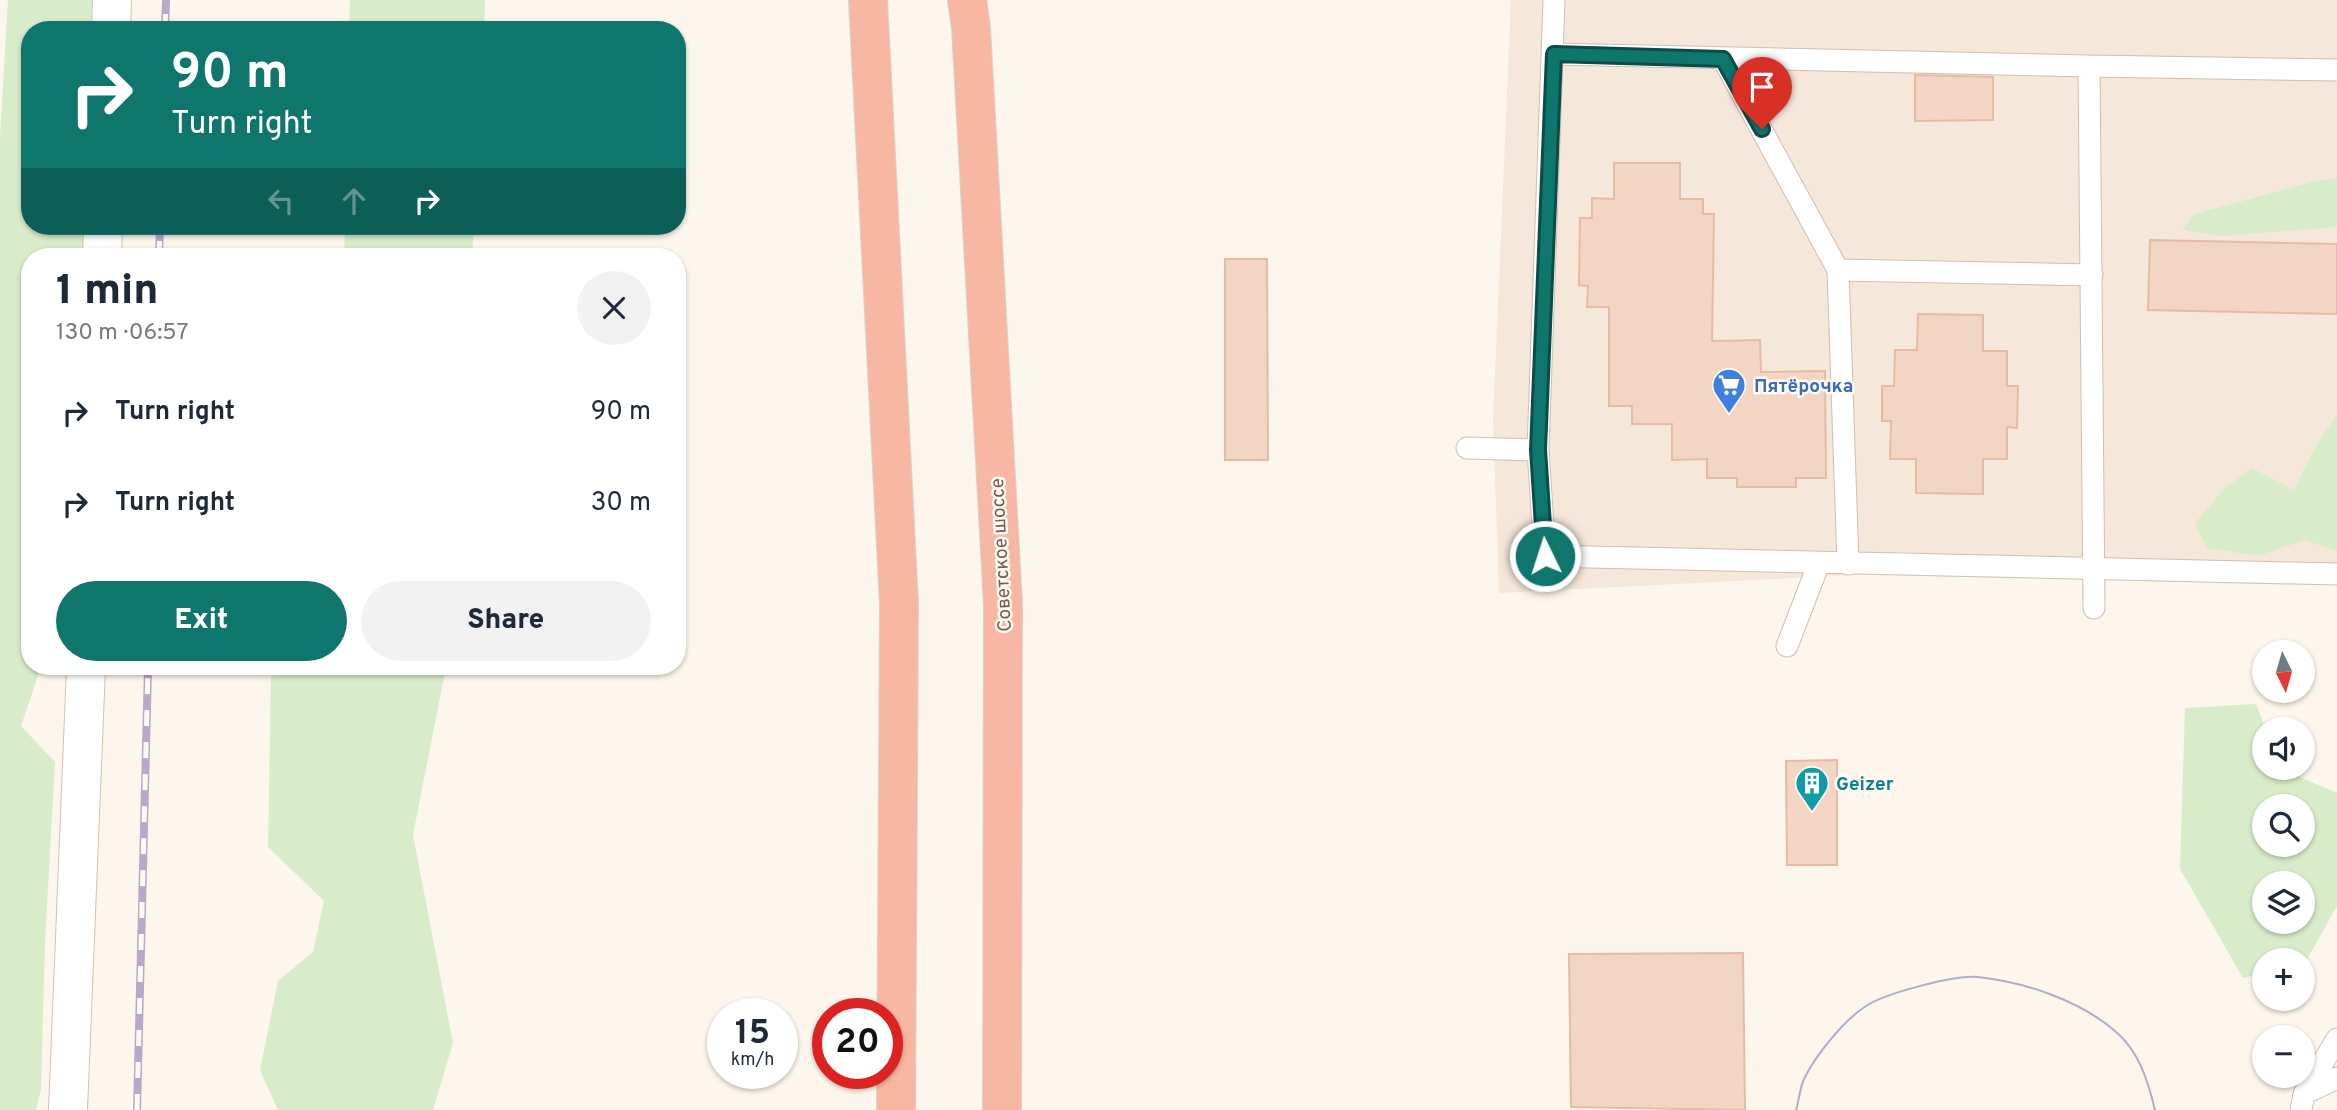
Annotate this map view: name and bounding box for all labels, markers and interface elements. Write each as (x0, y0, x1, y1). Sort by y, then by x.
text: 90 m (171, 44, 289, 106)
icon: right (56, 49, 147, 140)
pin (1732, 57, 1792, 129)
icon: arrive (1743, 68, 1781, 106)
text: Turn right (171, 105, 313, 145)
icon: left (262, 182, 300, 220)
icon: ahead (335, 182, 373, 220)
icon: right (408, 182, 446, 220)
text: 1 min (56, 266, 159, 319)
button: close (577, 271, 651, 345)
text: 130 m · 06:57 (56, 319, 188, 348)
supermarket icon: Пятёрочка (1710, 366, 1748, 415)
place label: Пятёрочка (1754, 375, 1853, 399)
icon: right (56, 394, 94, 432)
text: Turn right (115, 396, 235, 429)
text: 90 m (591, 396, 651, 429)
street label: Советское шоссе (986, 477, 1018, 632)
icon: right (56, 485, 94, 523)
text: Turn right (115, 487, 235, 520)
text: 30 m (591, 487, 651, 520)
position arrow (1508, 519, 1582, 593)
button: Exit (56, 581, 347, 661)
button: Share (361, 581, 651, 661)
north arrow (2252, 640, 2315, 704)
map controls (2252, 640, 2315, 1088)
button: sound (2252, 717, 2315, 780)
building icon: Geizer (1793, 764, 1831, 813)
place label: Geizer (1836, 773, 1894, 797)
button: search (2252, 794, 2315, 857)
button: layers (2252, 871, 2315, 934)
button: + (2252, 948, 2315, 1011)
speed limit sign: 20 (812, 998, 903, 1089)
text: 15 (735, 1012, 770, 1056)
button: − (2252, 1025, 2315, 1088)
text: km/h (731, 1049, 774, 1072)

